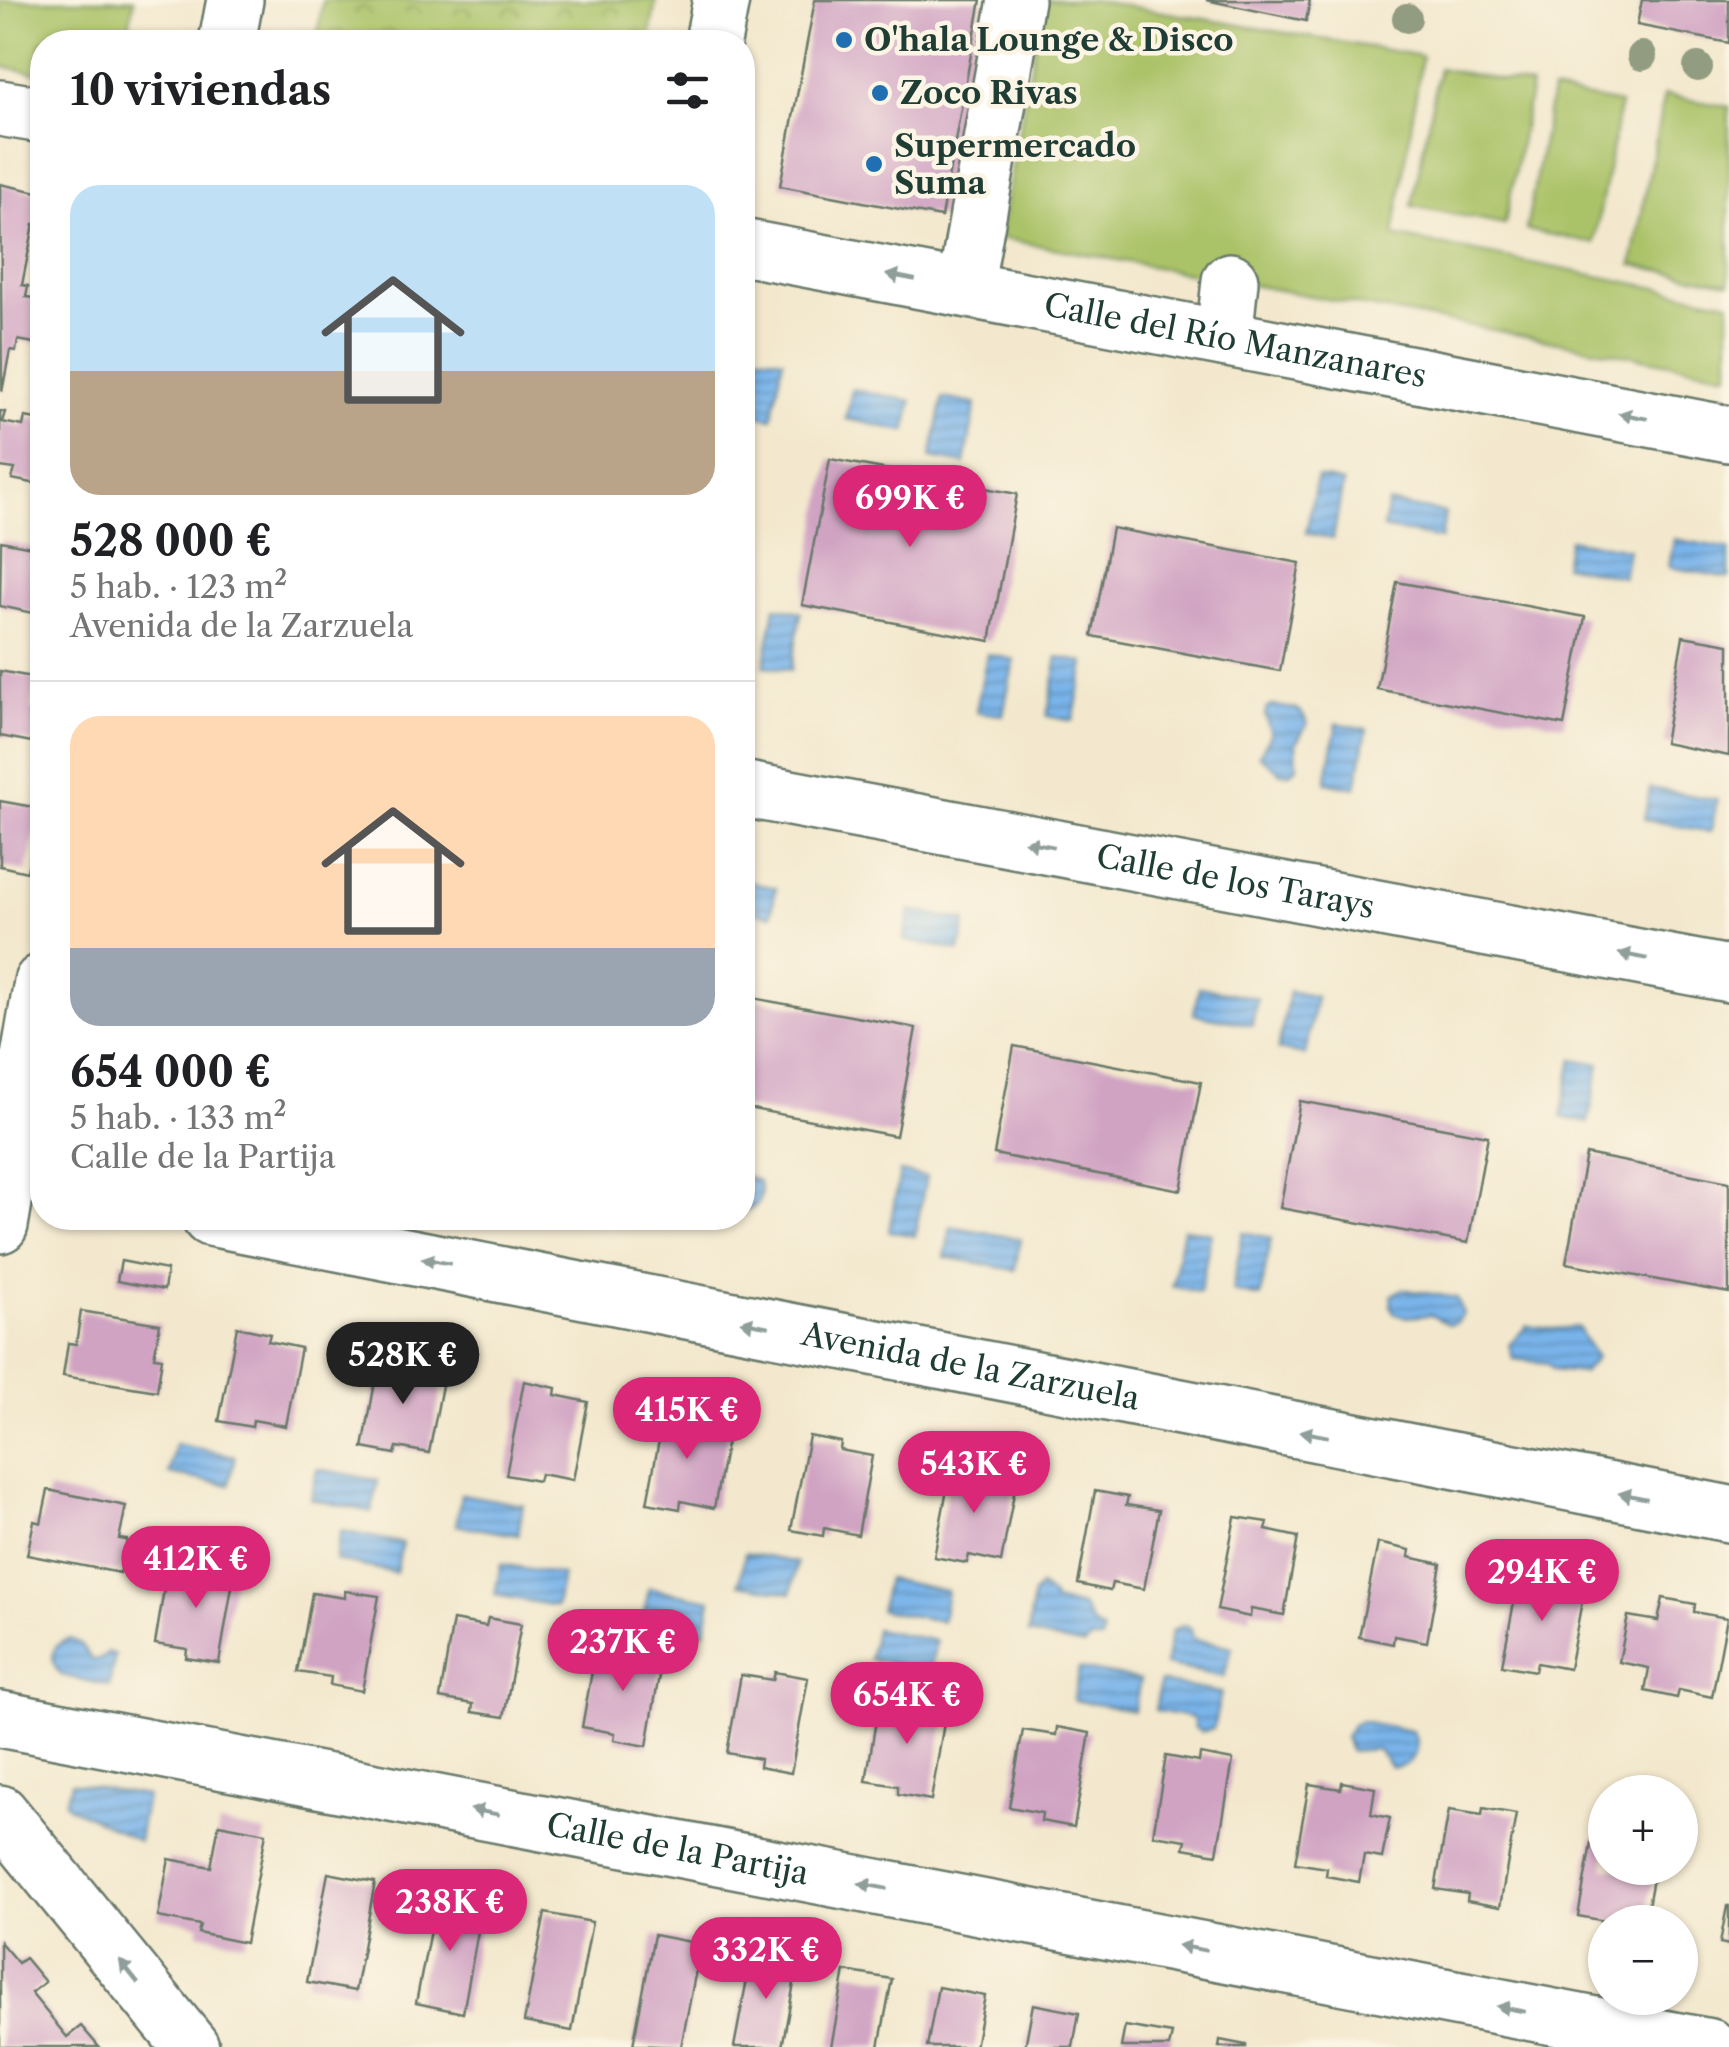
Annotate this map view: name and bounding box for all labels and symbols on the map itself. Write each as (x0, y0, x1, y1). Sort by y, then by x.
place label: O'hala Lounge & Disco (864, 20, 1234, 59)
marker: O'hala Lounge & Disco (833, 29, 855, 51)
place label: Zoco Rivas (900, 73, 1078, 112)
marker: Zoco Rivas (869, 82, 891, 104)
place label: Supermercado Suma (894, 126, 1136, 202)
marker: Supermercado Suma (863, 153, 885, 175)
one-way arrow (885, 268, 916, 284)
street label: Calle del Río Manzanares (1041, 285, 1430, 395)
one-way arrow (1617, 407, 1648, 423)
pin: 699K € (829, 465, 991, 550)
one-way arrow (1023, 835, 1054, 851)
street label: Calle de los Tarays (1093, 836, 1378, 926)
one-way arrow (1617, 947, 1648, 963)
one-way arrow (420, 1253, 451, 1269)
street label: Avenida de la Zarzuela (798, 1314, 1143, 1418)
one-way arrow (739, 1315, 770, 1331)
pin: 528K € (322, 1322, 484, 1407)
pin: 415K € (606, 1377, 768, 1462)
one-way arrow (1298, 1426, 1329, 1441)
pin: 543K € (893, 1431, 1055, 1516)
one-way arrow (1617, 1487, 1648, 1503)
pin: 412K € (115, 1526, 277, 1611)
pin: 294K € (1461, 1539, 1623, 1624)
pin: 237K € (542, 1609, 704, 1694)
pin: 654K € (826, 1662, 988, 1747)
one-way arrow (469, 1804, 500, 1819)
street label: Calle de la Partija (544, 1804, 812, 1893)
pin: 238K € (369, 1869, 531, 1954)
one-way arrow (857, 1878, 888, 1894)
pin: 332K € (685, 1917, 847, 2002)
one-way arrow (1176, 1939, 1207, 1955)
one-way arrow (119, 1959, 140, 1984)
one-way arrow (1495, 2001, 1526, 2016)

